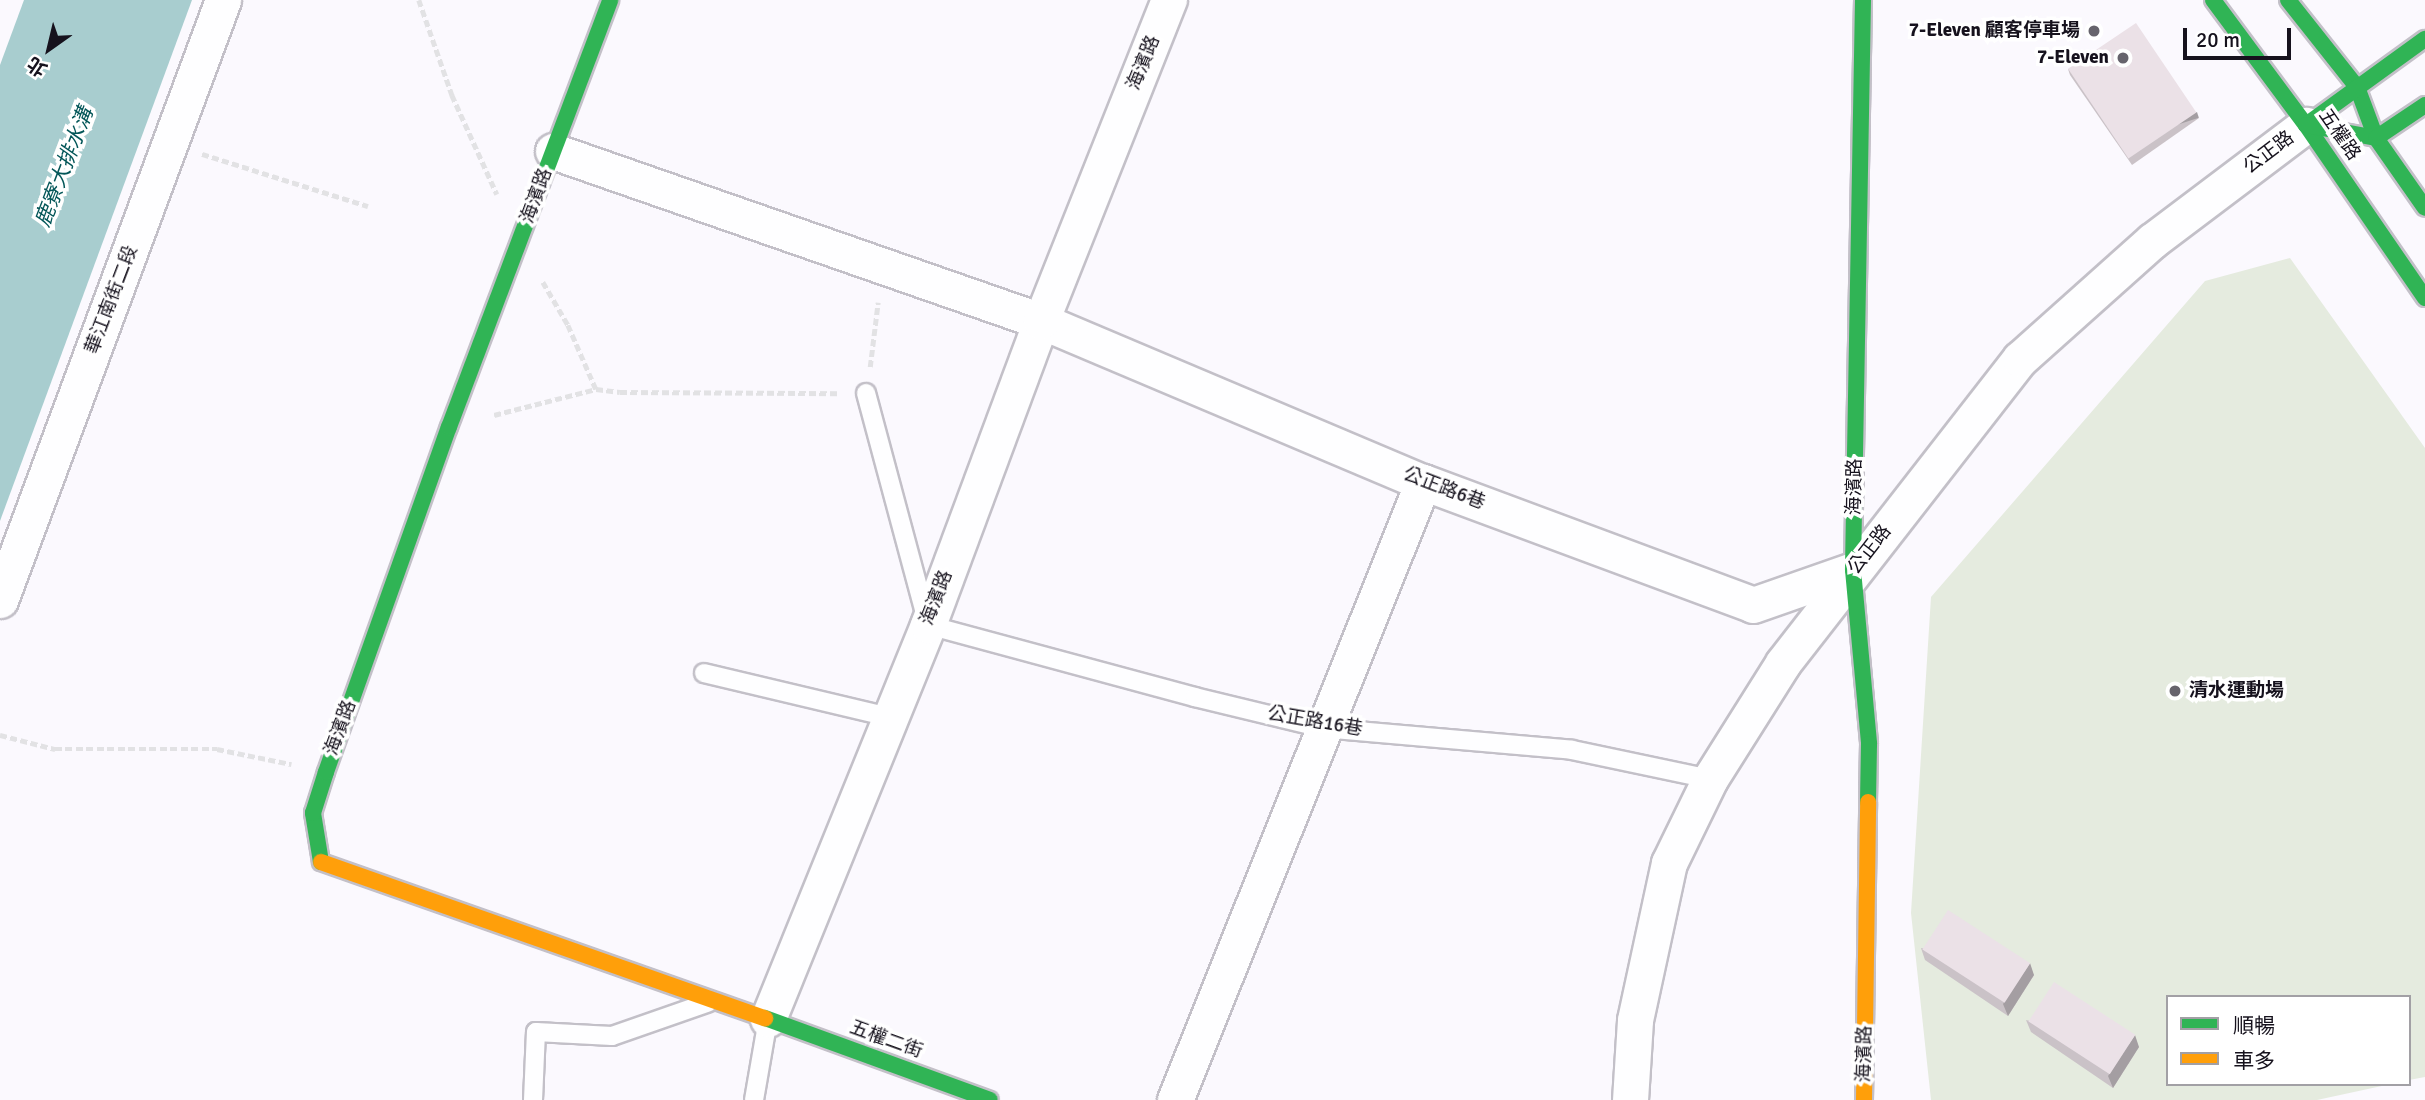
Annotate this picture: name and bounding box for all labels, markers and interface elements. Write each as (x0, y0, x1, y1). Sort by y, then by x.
north arrow (14, 14, 84, 84)
scale bar (2187, 14, 2296, 58)
place label: 7-Eleven 顧客停車場 (1909, 20, 2080, 42)
marker: 7-Eleven 顧客停車場 (2086, 23, 2102, 39)
text: 20 m (2196, 27, 2240, 53)
street label: 海濱路 (1123, 32, 1165, 94)
place label: 7-Eleven (2037, 47, 2109, 69)
marker: 7-Eleven (2115, 50, 2131, 66)
text: 北 (23, 51, 52, 82)
water label: 鹿寮大排水溝 (30, 104, 98, 230)
street label: 五權路 (2313, 105, 2365, 165)
street label: 公正路 (2239, 127, 2299, 179)
street label: 海濱路 (517, 165, 557, 227)
street label: 華江南街二段 (81, 243, 143, 357)
street label: 海濱路 (1843, 458, 1867, 516)
street label: 公正路6巷 (1400, 463, 1488, 515)
street label: 公正路 (1843, 521, 1897, 579)
street label: 海濱路 (916, 567, 958, 629)
place label: 清水運動場 (2189, 680, 2284, 702)
marker: 清水運動場 (2167, 683, 2183, 699)
street label: 海濱路 (321, 697, 361, 759)
street label: 公正路16巷 (1265, 702, 1365, 742)
legend (2166, 995, 2411, 1086)
text: 順暢 (2233, 1013, 2275, 1039)
street label: 五權二街 (846, 1016, 926, 1064)
street label: 海濱路 (1853, 1025, 1877, 1083)
text: 車多 (2233, 1048, 2275, 1074)

